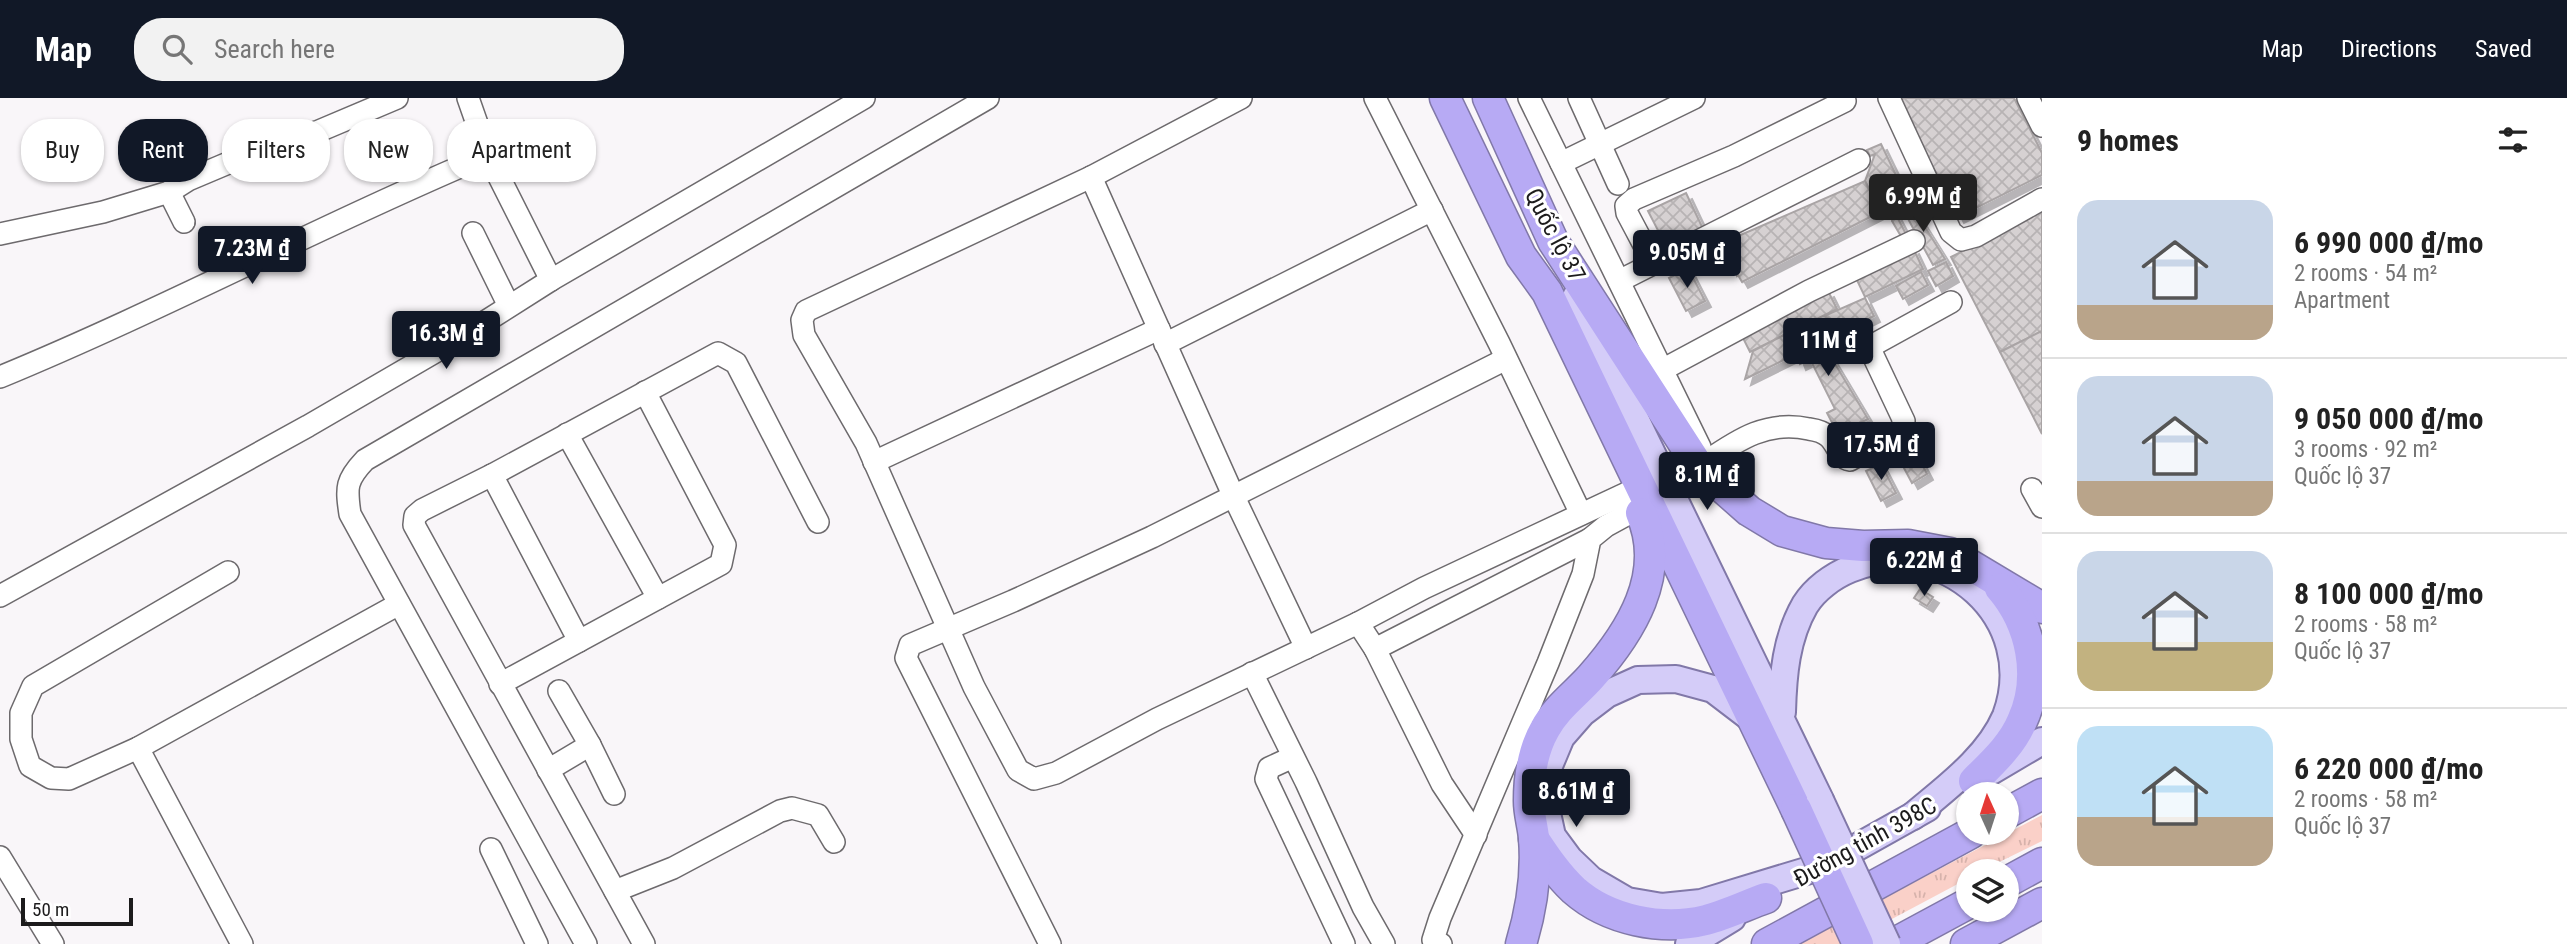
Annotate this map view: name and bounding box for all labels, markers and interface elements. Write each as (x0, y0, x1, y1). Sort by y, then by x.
search box (134, 18, 624, 81)
text: Map (35, 30, 92, 69)
icon: search (158, 30, 196, 68)
text: Search here (214, 34, 335, 64)
text: Map (2262, 35, 2303, 63)
text: Directions (2341, 35, 2437, 63)
text: Saved (2475, 35, 2532, 63)
chip: Buy (21, 119, 104, 182)
chip: Rent (118, 119, 208, 182)
chip: Filters (222, 119, 330, 182)
chip: New (344, 119, 433, 182)
chip: Apartment (447, 119, 596, 182)
icon: filters (2494, 121, 2532, 159)
text: 9 homes (2077, 123, 2179, 158)
pin: 6.99M ₫ (1858, 174, 1988, 234)
text: 6.99M ₫ (1885, 183, 1961, 210)
street label: Quốc lộ 37 (1519, 184, 1591, 286)
text: 6 990 000 ₫/mo (2294, 225, 2483, 260)
pin: 7.23M ₫ (187, 226, 317, 286)
icon: home (2133, 228, 2217, 312)
pin: 9.05M ₫ (1622, 230, 1752, 290)
text: 7.23M ₫ (214, 235, 290, 262)
text: 9.05M ₫ (1649, 239, 1725, 266)
text: 2 rooms · 54 m² (2294, 260, 2437, 287)
text: Apartment (2294, 287, 2390, 314)
pin: 16.3M ₫ (381, 312, 511, 371)
pin: 11M ₫ (1779, 318, 1877, 378)
text: 16.3M ₫ (408, 320, 484, 347)
text: 11M ₫ (1799, 327, 1857, 354)
text: 9 050 000 ₫/mo (2294, 401, 2483, 436)
icon: home (2133, 404, 2217, 488)
pin: 17.5M ₫ (1816, 422, 1946, 482)
text: 17.5M ₫ (1843, 431, 1919, 458)
text: 3 rooms · 92 m² (2294, 436, 2437, 463)
pin: 8.1M ₫ (1650, 452, 1764, 512)
text: 8.1M ₫ (1675, 461, 1739, 488)
text: Quốc lộ 37 (2294, 463, 2391, 490)
pin: 6.22M ₫ (1859, 538, 1989, 598)
text: 6.22M ₫ (1886, 547, 1962, 574)
text: 8 100 000 ₫/mo (2294, 576, 2483, 611)
icon: home (2133, 579, 2217, 663)
text: 2 rooms · 58 m² (2294, 611, 2437, 638)
text: Quốc lộ 37 (2294, 638, 2391, 665)
text: 6 220 000 ₫/mo (2294, 751, 2483, 786)
icon: home (2133, 754, 2217, 838)
pin: 8.61M ₫ (1511, 770, 1641, 829)
text: 8.61M ₫ (1538, 778, 1614, 805)
north arrow (1956, 782, 2020, 845)
map controls (1956, 782, 2019, 922)
text: 2 rooms · 58 m² (2294, 786, 2437, 813)
street label: Đường tỉnh 398C (1789, 791, 1941, 893)
text: Quốc lộ 37 (2294, 813, 2391, 840)
button: layers (1956, 859, 2019, 922)
scale bar (21, 895, 133, 927)
text: 50 m (32, 898, 69, 921)

